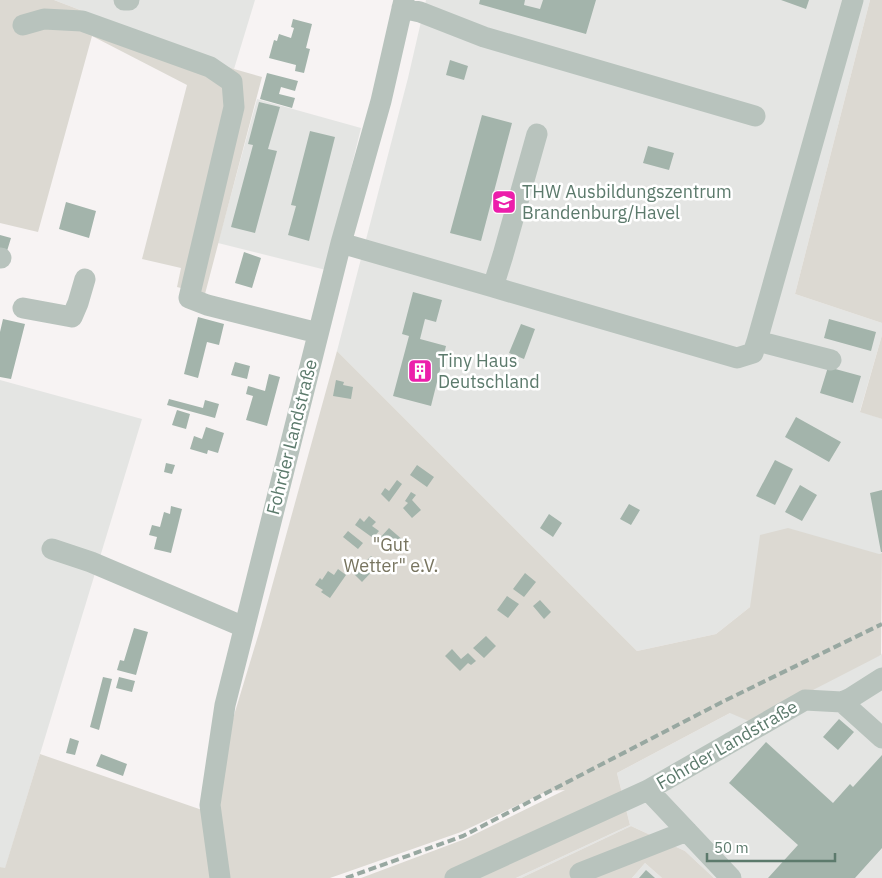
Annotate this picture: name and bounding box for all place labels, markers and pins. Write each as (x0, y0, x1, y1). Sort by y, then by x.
place label: THW Ausbildungszentrum Brandenburg/Havel (522, 180, 732, 224)
school or university icon: THW Ausbildungszentrum Brandenburg/Havel (491, 189, 517, 215)
place label: Tiny Haus Deutschland (438, 349, 540, 393)
building icon: Tiny Haus Deutschland (407, 358, 433, 384)

